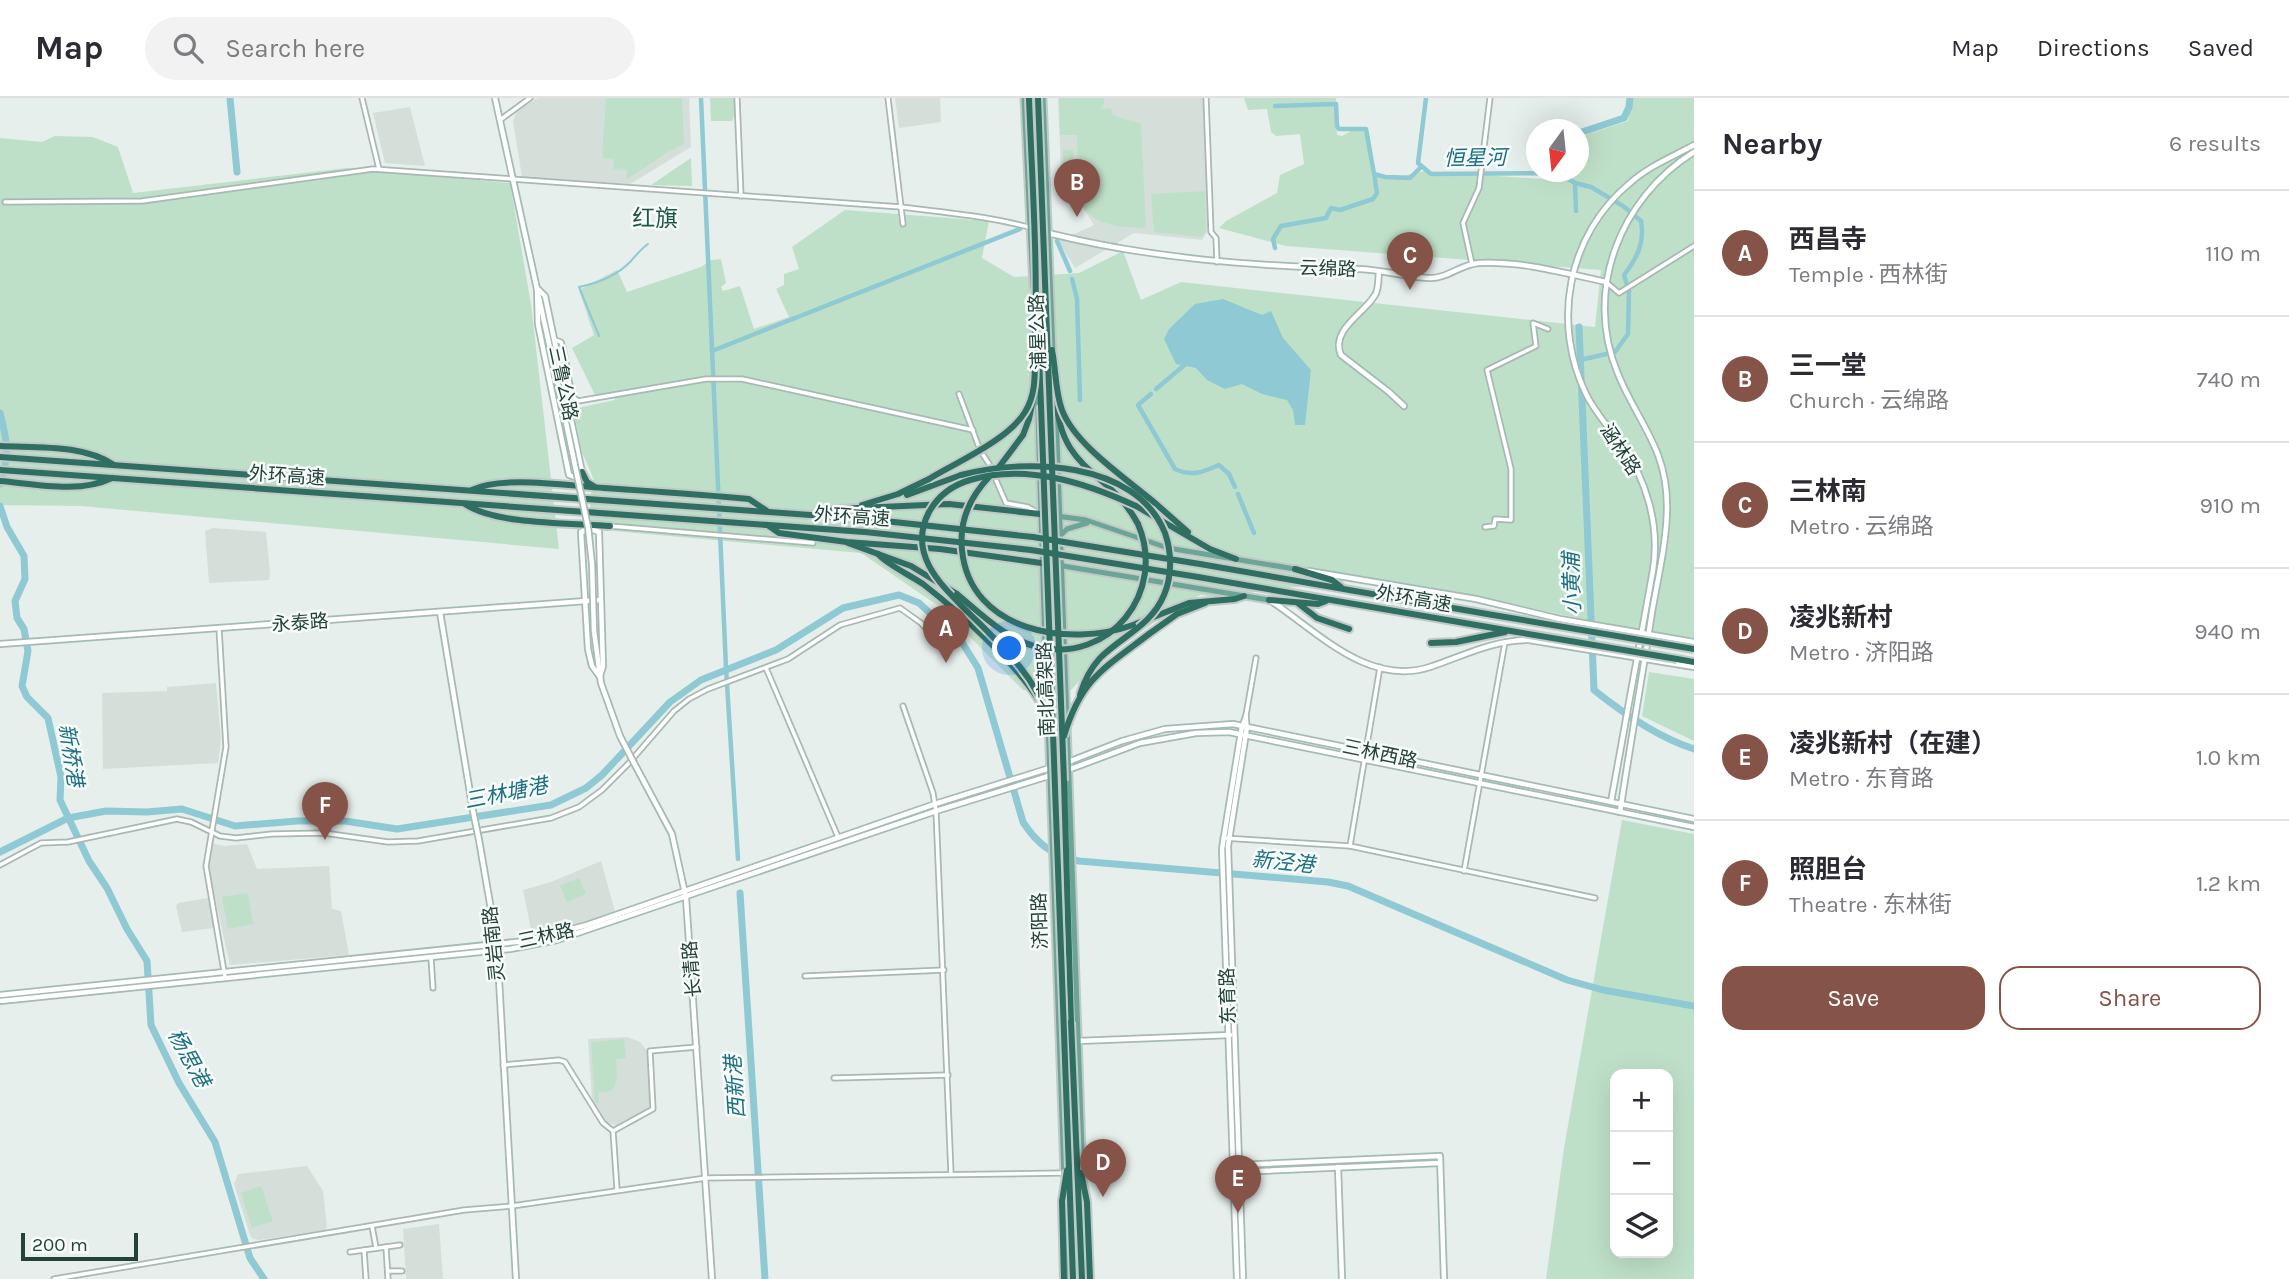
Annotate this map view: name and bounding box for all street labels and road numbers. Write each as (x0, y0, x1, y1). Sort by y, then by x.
street label: 云绵路 (1299, 257, 1357, 281)
street label: 浦星公路 (1026, 294, 1050, 370)
street label: 三鲁公路 (544, 344, 582, 423)
street label: 涵林路 (1595, 420, 1645, 479)
street label: 外环高速 (248, 462, 326, 490)
street label: 外环高速 (813, 503, 891, 531)
street label: 外环高速 (1374, 582, 1453, 616)
street label: 永泰路 (271, 610, 329, 636)
street label: 南北高架路 (1033, 641, 1059, 737)
street label: 三林西路 (1340, 735, 1419, 773)
street label: 济阳路 (1028, 892, 1052, 950)
street label: 灵岩南路 (479, 905, 509, 983)
street label: 三林路 (516, 919, 576, 953)
street label: 长清路 (679, 940, 705, 998)
street label: 东育路 (1216, 967, 1240, 1025)

